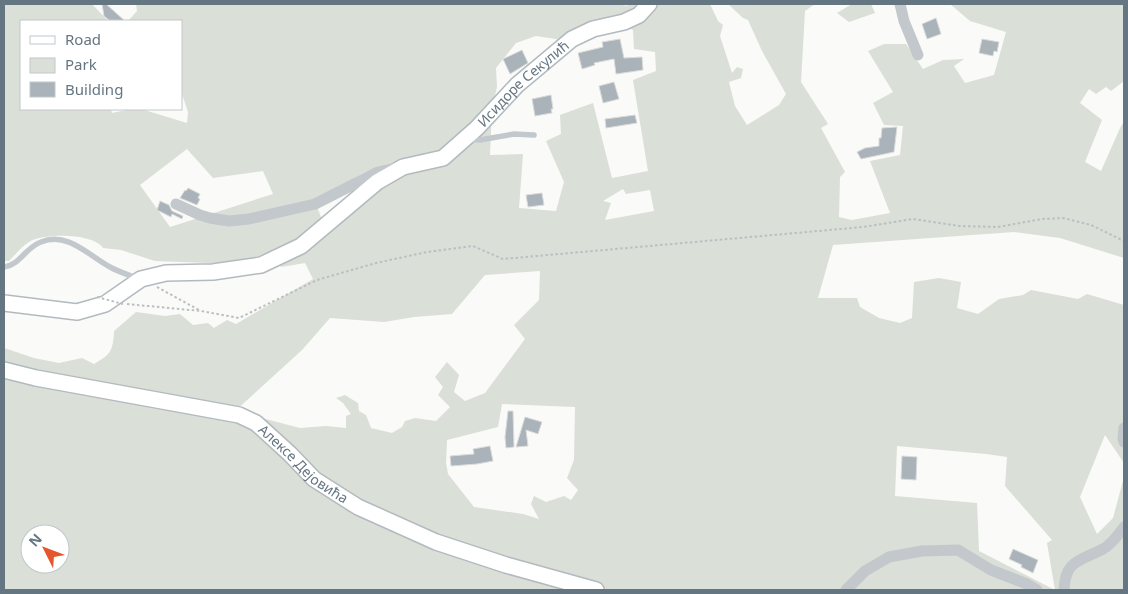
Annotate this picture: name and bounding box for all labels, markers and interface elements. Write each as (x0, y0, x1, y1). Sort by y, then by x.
legend (20, 20, 182, 110)
text: Road (65, 29, 101, 49)
street label: Исидоре Секулић (473, 36, 573, 131)
text: Park (65, 54, 97, 74)
text: Building (65, 79, 123, 99)
street label: Алексе Дејовића (255, 420, 352, 507)
north arrow (20, 524, 70, 574)
text: N (24, 529, 46, 551)

